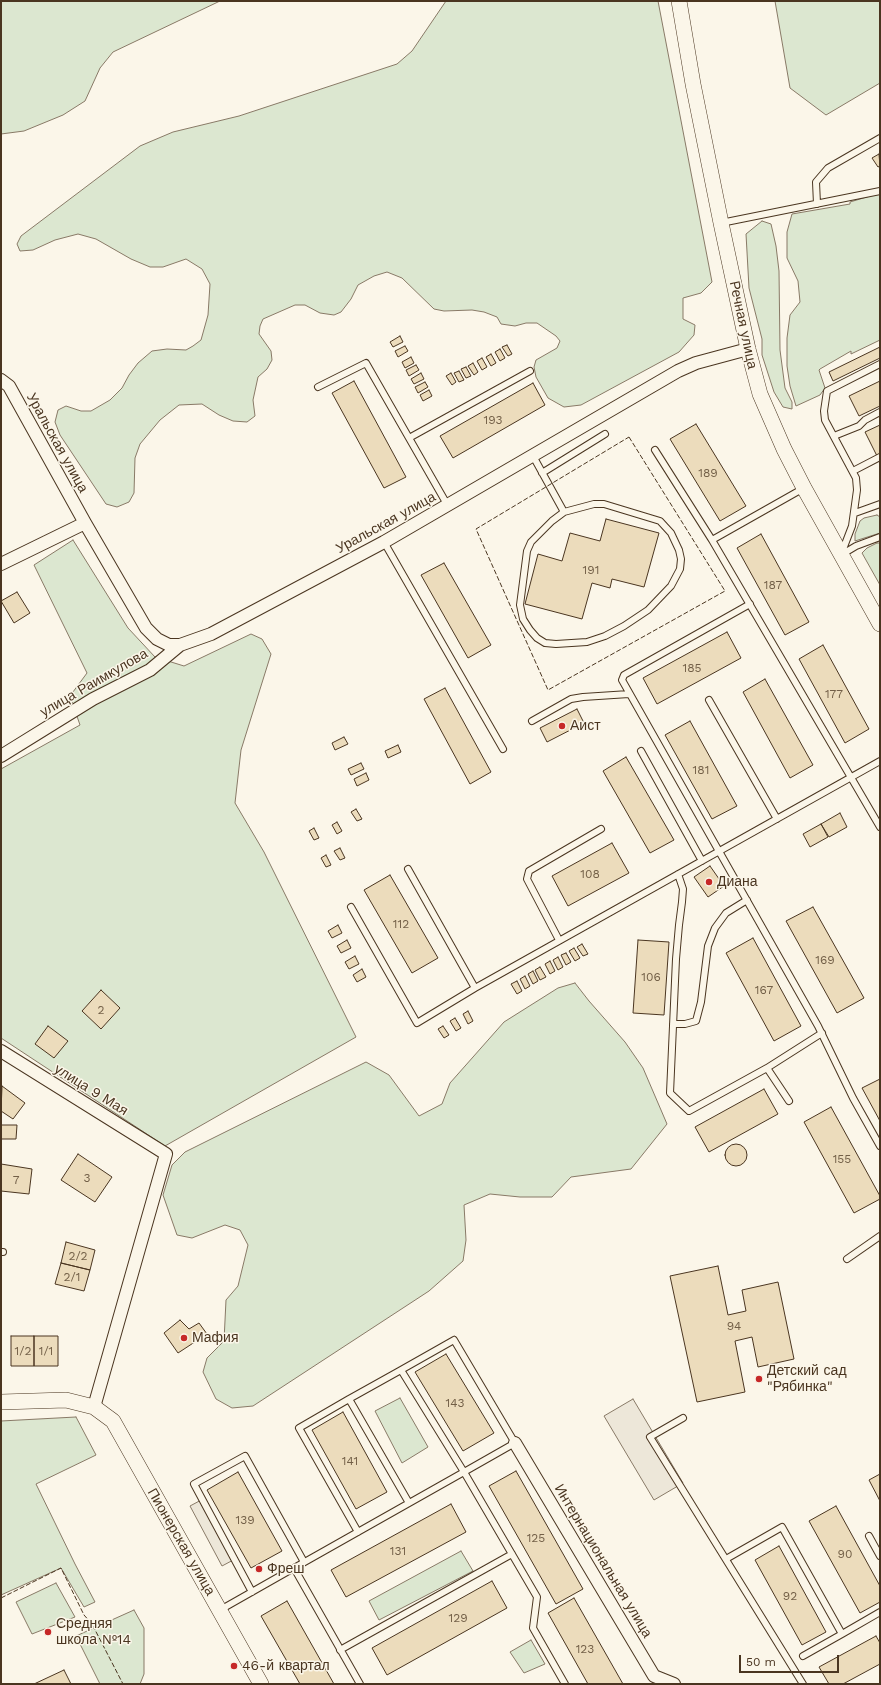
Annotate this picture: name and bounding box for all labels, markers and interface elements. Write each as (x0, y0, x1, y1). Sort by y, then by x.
street label: Речная улица (725, 279, 761, 371)
street label: Уральская улица (23, 390, 91, 496)
house number: 193 (484, 413, 502, 427)
house number: 189 (698, 466, 718, 480)
street label: Уральская улица (333, 489, 439, 557)
house number: 191 (583, 563, 599, 577)
house number: 187 (764, 578, 782, 592)
street label: улица Раимкулова (37, 645, 151, 721)
house number: 185 (682, 661, 702, 675)
house number: 177 (825, 687, 843, 701)
place label: Аист (570, 718, 601, 734)
marker: Аист (557, 721, 567, 731)
house number: 181 (693, 763, 709, 777)
house number: 108 (580, 867, 600, 881)
place label: Диана (717, 874, 758, 890)
marker: Диана (704, 877, 714, 887)
house number: 112 (393, 917, 409, 931)
house number: 169 (815, 953, 835, 967)
house number: 106 (641, 970, 661, 984)
house number: 167 (755, 983, 773, 997)
house number: 2 (98, 1003, 104, 1017)
street label: улица 9 Мая (51, 1061, 131, 1119)
house number: 155 (833, 1152, 851, 1166)
house number: 3 (84, 1171, 90, 1185)
house number: 7 (13, 1173, 19, 1187)
house number: 2/2 (68, 1249, 88, 1263)
house number: 2/1 (64, 1270, 80, 1284)
house number: 94 (727, 1319, 741, 1333)
place label: Мафия (192, 1330, 239, 1346)
marker: Мафия (179, 1333, 189, 1343)
house number: 1/2 (15, 1344, 31, 1358)
house number: 1/1 (39, 1344, 53, 1358)
place label: Детский сад "Рябинка" (767, 1363, 847, 1396)
marker: Детский сад "Рябинка" (754, 1374, 764, 1384)
house number: 143 (445, 1396, 465, 1410)
house number: 141 (342, 1454, 358, 1468)
street label: Интернациональная улица (550, 1481, 656, 1641)
street label: Пионерская улица (143, 1485, 219, 1599)
house number: 139 (235, 1513, 255, 1527)
house number: 125 (527, 1531, 545, 1545)
house number: 131 (390, 1544, 406, 1558)
house number: 90 (838, 1547, 852, 1561)
place label: Фреш (267, 1561, 304, 1577)
marker: Фреш (254, 1564, 264, 1574)
house number: 92 (783, 1589, 797, 1603)
house number: 129 (448, 1611, 468, 1625)
place label: Средняя школа №14 (56, 1616, 131, 1648)
marker: Средняя школа №14 (43, 1627, 53, 1637)
house number: 123 (576, 1642, 594, 1656)
scale bar (741, 1647, 841, 1673)
text: 50 m (746, 1655, 776, 1669)
place label: 46-й квартал (242, 1658, 330, 1674)
marker: 46-й квартал (229, 1661, 239, 1671)

